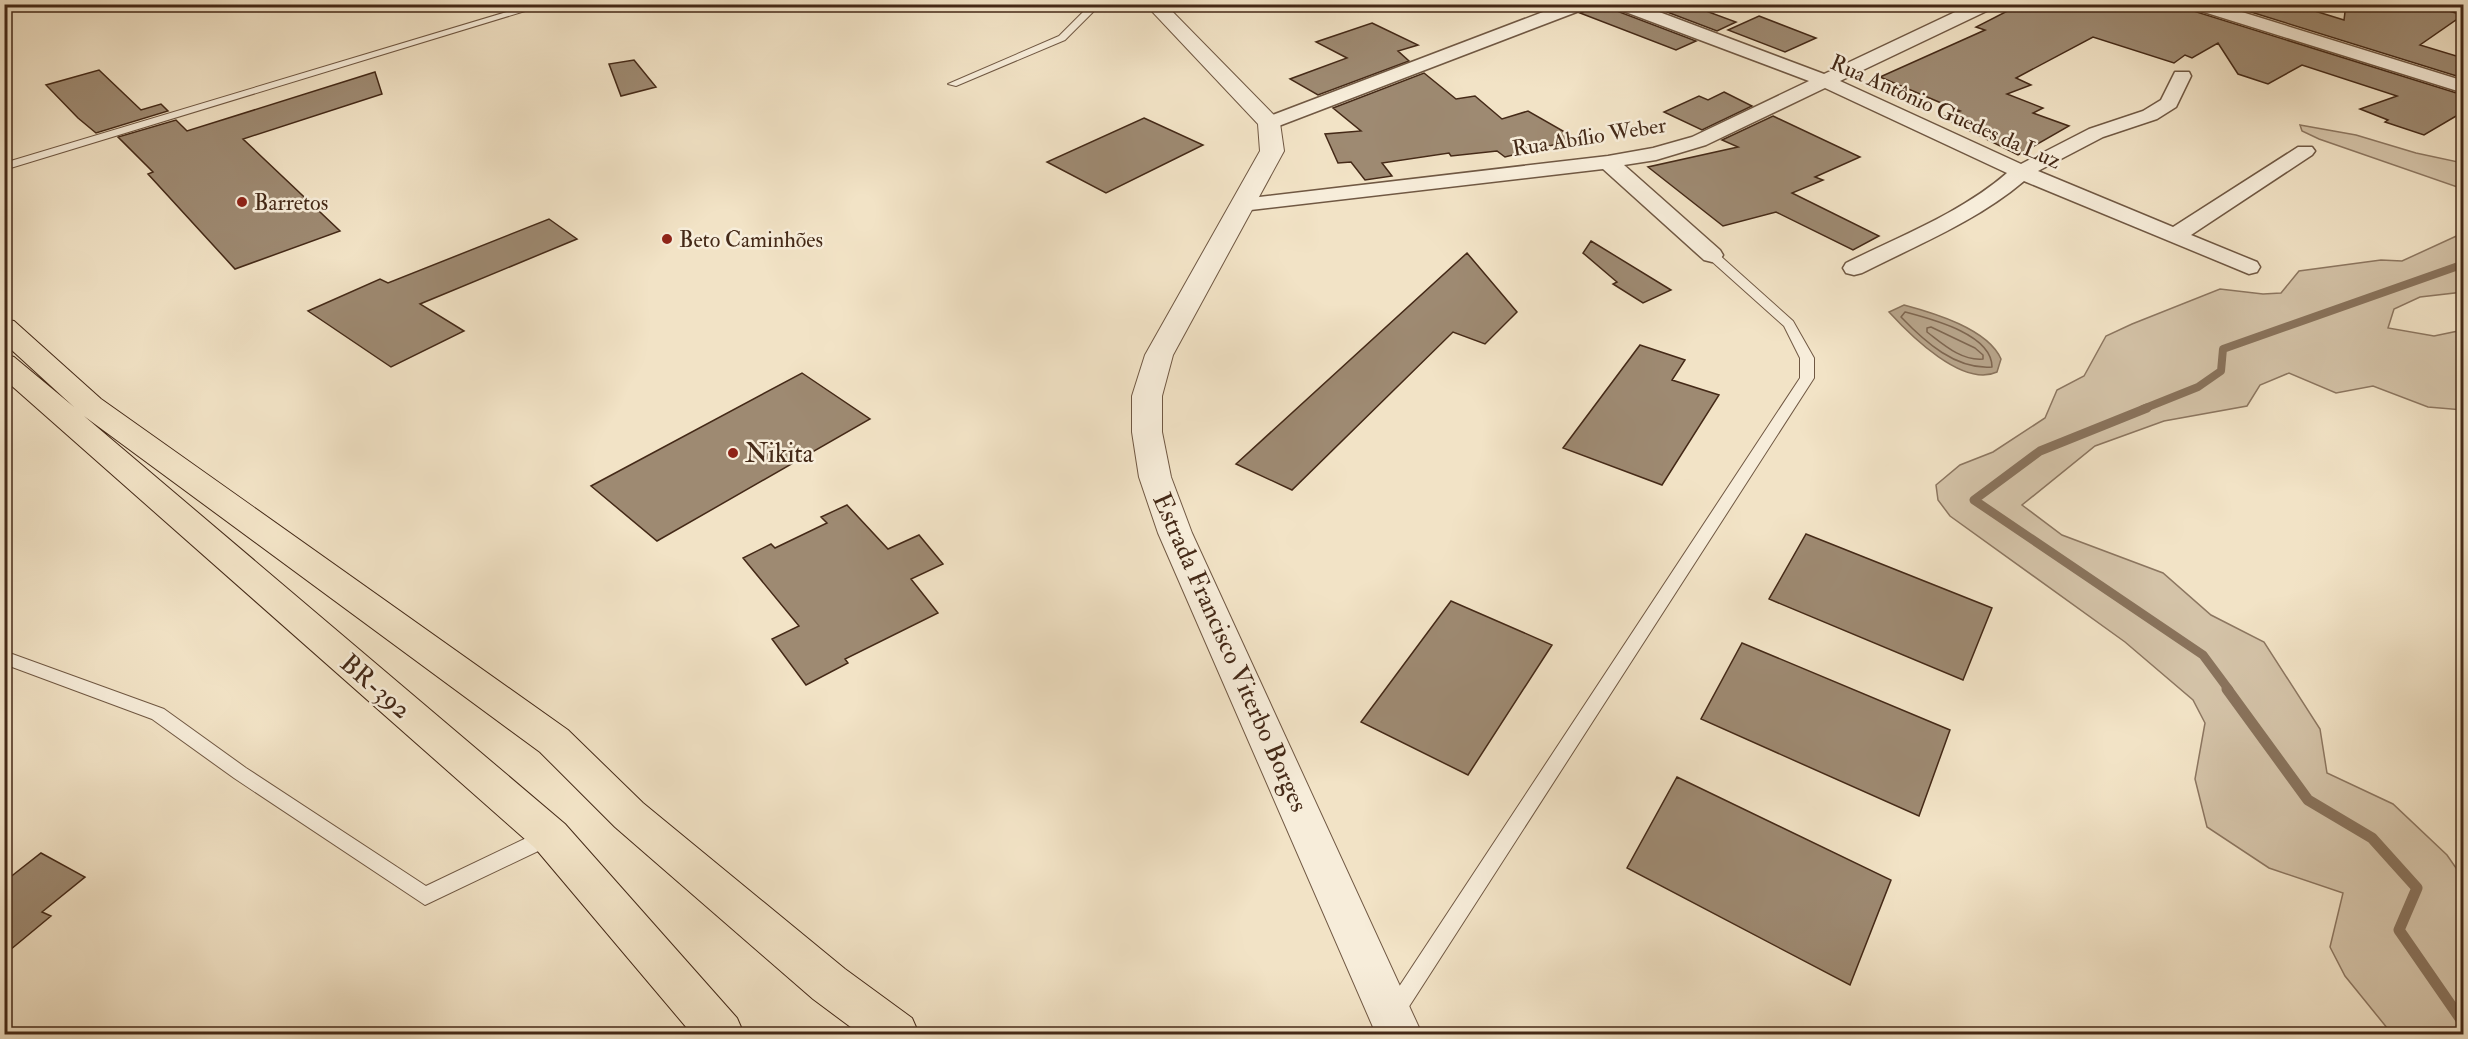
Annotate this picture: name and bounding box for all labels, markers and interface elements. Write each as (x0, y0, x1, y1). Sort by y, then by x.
street label: Rua Antônio Guedes da Luz (1826, 48, 2066, 176)
street label: Rua Abílio Weber (1510, 111, 1669, 163)
place label: Barretos (254, 189, 328, 217)
marker: Barretos (235, 195, 249, 209)
place label: Beto Caminhões (679, 226, 823, 254)
marker: Beto Caminhões (660, 232, 674, 246)
place label: Nikita (745, 438, 814, 470)
marker: Nikita (726, 446, 740, 460)
street label: Estrada Francisco Viterbo Borges (1145, 488, 1315, 817)
street label: BR-392 (334, 647, 417, 726)

